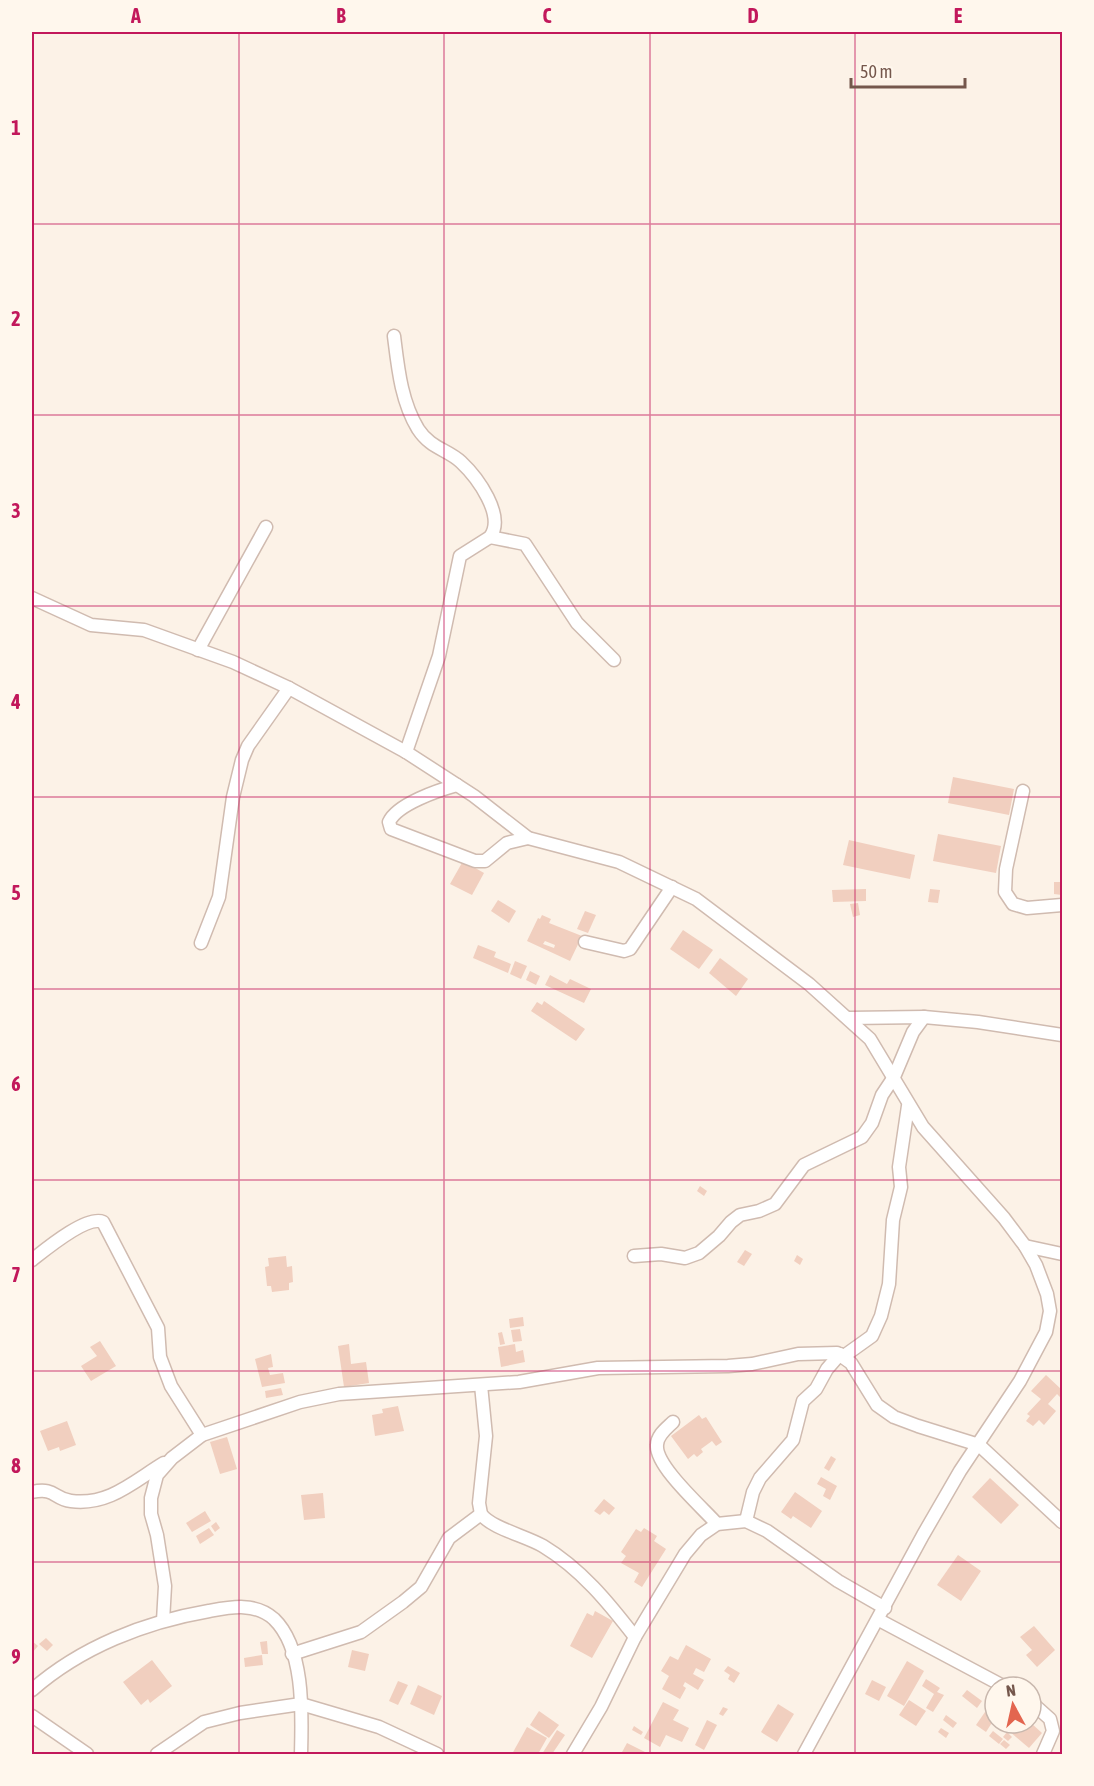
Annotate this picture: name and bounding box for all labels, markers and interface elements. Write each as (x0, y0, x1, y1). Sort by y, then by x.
text: A (130, 4, 141, 27)
text: B (336, 4, 346, 27)
text: C (543, 4, 552, 27)
text: D (747, 4, 759, 27)
text: E (954, 4, 963, 27)
scale bar (851, 51, 965, 89)
text: 50 m (860, 61, 892, 82)
text: 1 (11, 116, 21, 139)
text: 2 (11, 307, 21, 330)
text: 3 (11, 499, 21, 522)
text: 4 (10, 690, 21, 713)
text: 5 (11, 881, 21, 904)
text: 6 (11, 1072, 21, 1095)
text: 7 (11, 1263, 21, 1286)
text: 8 (11, 1454, 21, 1477)
text: 9 (11, 1645, 21, 1668)
north arrow (983, 1675, 1043, 1735)
text: N (1005, 1681, 1017, 1700)

